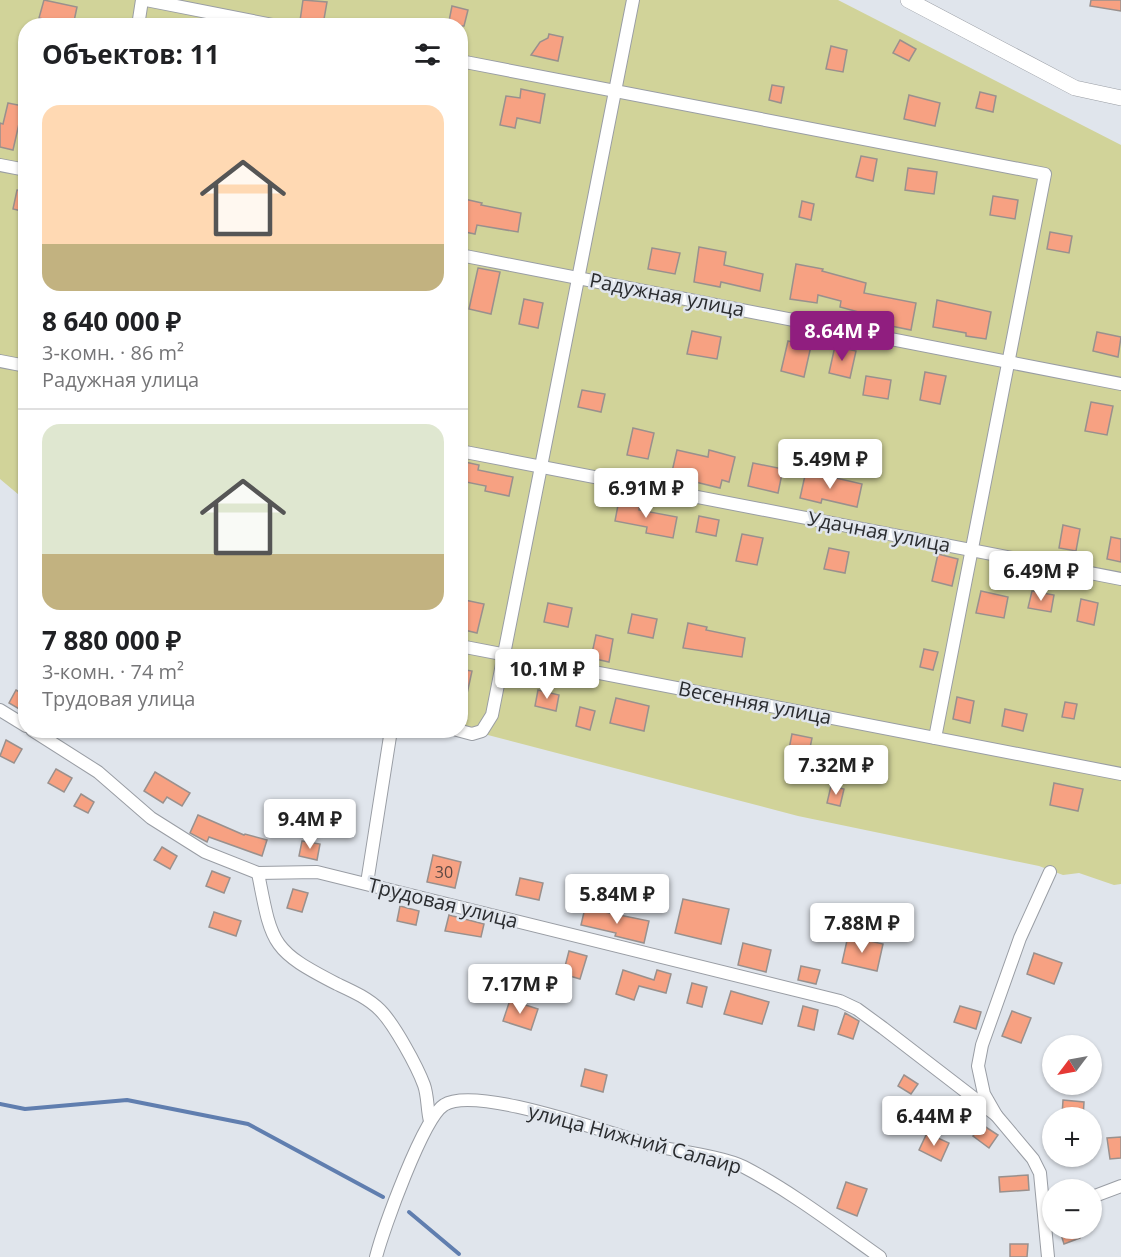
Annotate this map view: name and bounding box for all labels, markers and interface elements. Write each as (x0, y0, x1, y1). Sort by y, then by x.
text: Объектов: 11 (42, 36, 220, 72)
icon: filters (411, 38, 444, 71)
icon: home (189, 144, 297, 252)
street label: Радужная улица (587, 266, 747, 323)
text: 8 640 000 ₽ (42, 303, 181, 339)
pin: 8.64M ₽ (787, 311, 897, 362)
text: 8.64M ₽ (804, 317, 880, 344)
text: 3-комн. · 86 m² (42, 339, 184, 366)
text: Радужная улица (42, 366, 199, 393)
pin: 5.49M ₽ (775, 439, 885, 490)
text: 5.49M ₽ (792, 445, 868, 472)
icon: home (189, 463, 297, 571)
pin: 6.91M ₽ (591, 468, 701, 519)
text: 6.91M ₽ (608, 474, 684, 501)
street label: Удачная улица (805, 504, 953, 559)
pin: 6.49M ₽ (986, 551, 1096, 602)
text: 6.49M ₽ (1003, 557, 1079, 584)
text: 7 880 000 ₽ (42, 622, 181, 658)
pin: 10.1M ₽ (492, 649, 602, 700)
text: 10.1M ₽ (509, 655, 585, 682)
text: 3-комн. · 74 m² (42, 658, 184, 685)
street label: Весенняя улица (676, 674, 834, 731)
text: Трудовая улица (42, 685, 195, 712)
pin: 7.32M ₽ (781, 745, 891, 796)
text: 7.32M ₽ (798, 751, 874, 778)
pin: 9.4M ₽ (261, 799, 359, 850)
text: 9.4M ₽ (278, 805, 342, 832)
house number: 30 (435, 861, 453, 883)
street label: Трудовая улица (365, 871, 521, 934)
pin: 5.84M ₽ (562, 874, 672, 925)
text: 5.84M ₽ (579, 880, 655, 907)
pin: 7.88M ₽ (807, 903, 917, 954)
text: 7.88M ₽ (824, 909, 900, 936)
pin: 7.17M ₽ (465, 964, 575, 1015)
text: 7.17M ₽ (482, 970, 558, 997)
north arrow (1042, 1035, 1102, 1095)
map controls (1042, 1035, 1102, 1239)
pin: 6.44M ₽ (879, 1096, 989, 1147)
street label: улица Нижний Салаир (526, 1097, 745, 1180)
text: 6.44M ₽ (896, 1102, 972, 1129)
button: + (1042, 1107, 1102, 1167)
button: − (1042, 1179, 1102, 1239)

